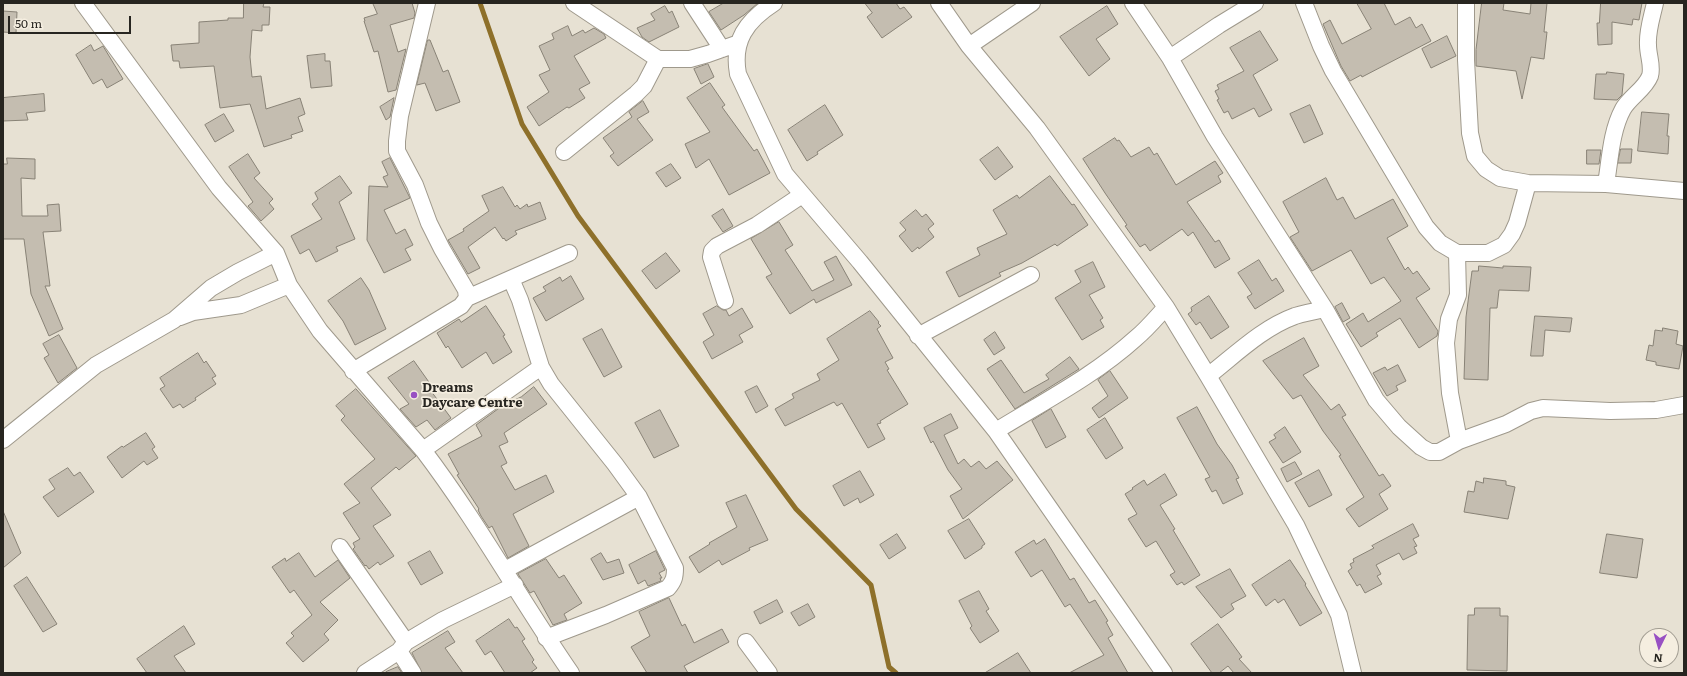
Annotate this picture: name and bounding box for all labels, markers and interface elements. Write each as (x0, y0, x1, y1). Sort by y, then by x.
scale bar (10, 8, 133, 34)
text: 50 m (15, 14, 42, 32)
place label: Dreams Daycare Centre (422, 380, 523, 411)
marker: Dreams Daycare Centre (409, 390, 419, 400)
north arrow (1639, 628, 1679, 668)
text: N (1653, 651, 1663, 667)

